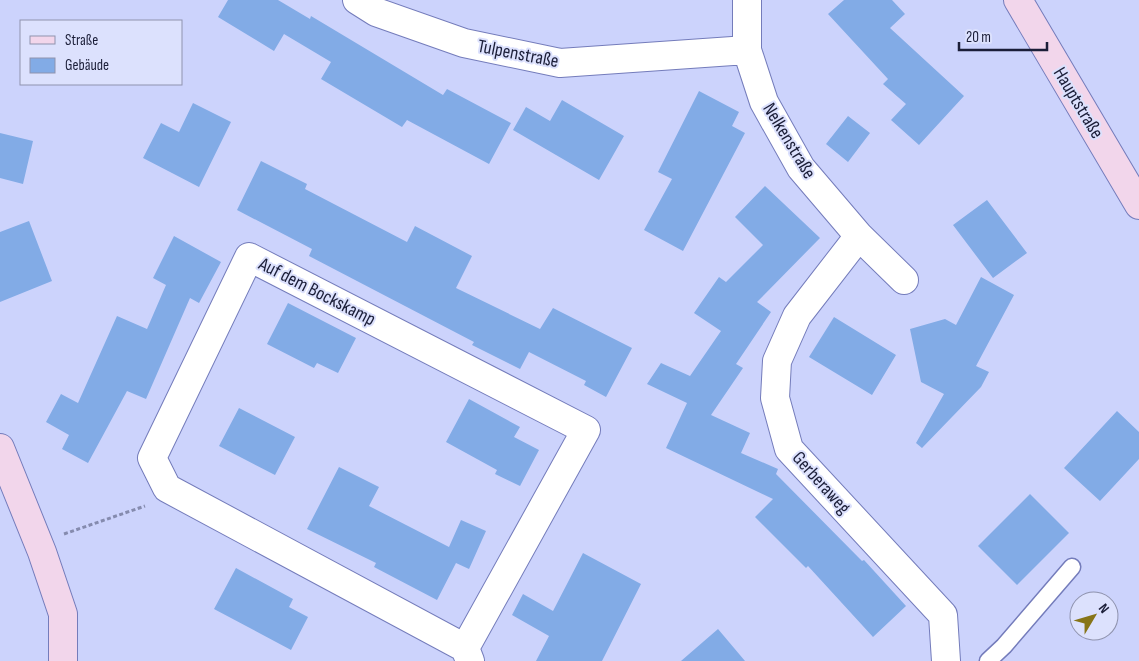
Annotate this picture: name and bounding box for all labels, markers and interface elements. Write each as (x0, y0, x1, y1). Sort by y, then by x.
legend (20, 20, 182, 85)
scale bar (959, 20, 1046, 52)
text: 20 m (966, 28, 991, 47)
text: Straße (65, 31, 98, 50)
street label: Tulpenstraße (475, 35, 561, 73)
text: Gebäude (65, 56, 109, 75)
street label: Hauptstraße (1048, 63, 1108, 143)
street label: Nelkenstraße (757, 99, 821, 183)
street label: Auf dem Bockskamp (254, 252, 379, 331)
street label: Gerberaweg (787, 447, 855, 519)
north arrow (1069, 591, 1119, 641)
text: N (1095, 600, 1113, 616)

